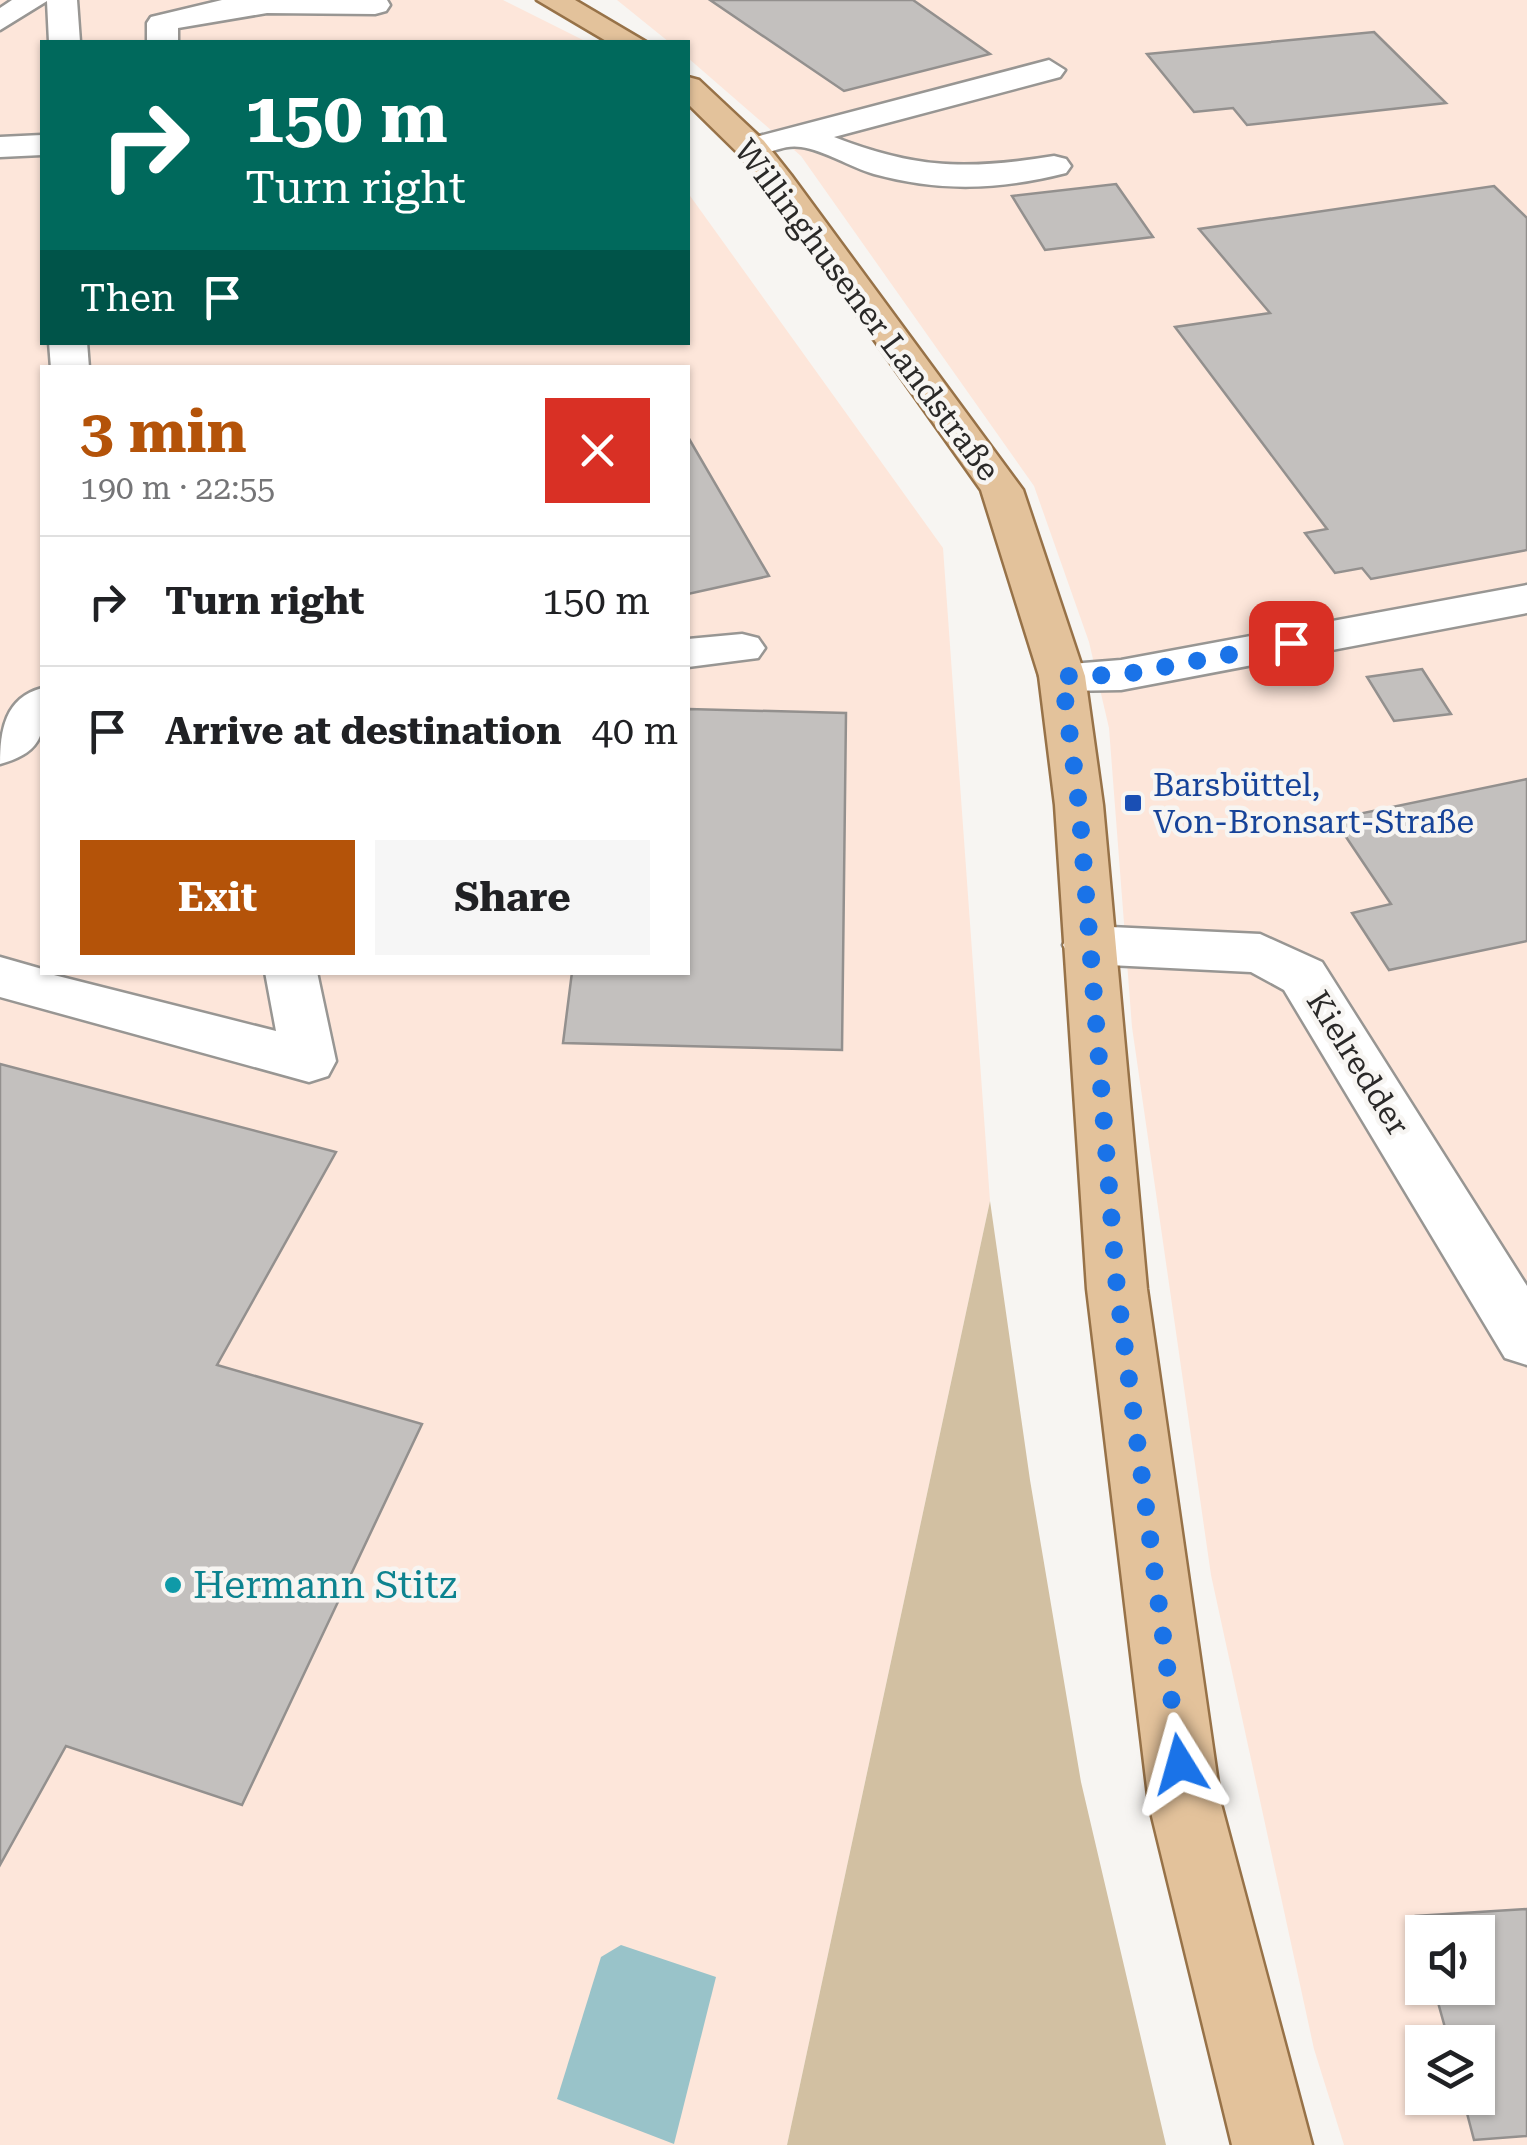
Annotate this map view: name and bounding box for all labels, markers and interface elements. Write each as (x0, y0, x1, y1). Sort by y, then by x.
text: 150 m (245, 77, 448, 159)
icon: right (80, 80, 210, 210)
street label: Willinghusener Landstraße (726, 132, 1008, 488)
text: Turn right (245, 161, 466, 214)
icon: arrive (195, 270, 250, 325)
text: Then (80, 276, 175, 320)
text: 3 min (80, 396, 247, 467)
button: close (545, 398, 650, 503)
text: 190 m · 22:55 (80, 469, 275, 507)
icon: right (80, 574, 135, 629)
text: Turn right (165, 579, 364, 623)
text: 150 m (542, 579, 650, 623)
pin (1249, 601, 1334, 686)
icon: arrive (1264, 616, 1319, 671)
icon: arrive (80, 704, 135, 759)
text: Arrive at destination (165, 709, 561, 753)
text: 40 m (591, 709, 678, 753)
place label: Barsbüttel, Von-Bronsart-Straße (1153, 766, 1474, 841)
marker: Barsbüttel, Von-Bronsart-Straße (1122, 792, 1144, 814)
button: Exit (80, 840, 355, 955)
button: Share (375, 840, 650, 955)
street label: Kielredder (1299, 984, 1417, 1142)
place label: Hermann Stitz (193, 1563, 457, 1607)
marker: Hermann Stitz (162, 1574, 184, 1596)
position arrow (1128, 1712, 1232, 1816)
map controls (1405, 1915, 1495, 2115)
button: sound (1405, 1915, 1495, 2005)
button: layers (1405, 2025, 1495, 2115)

